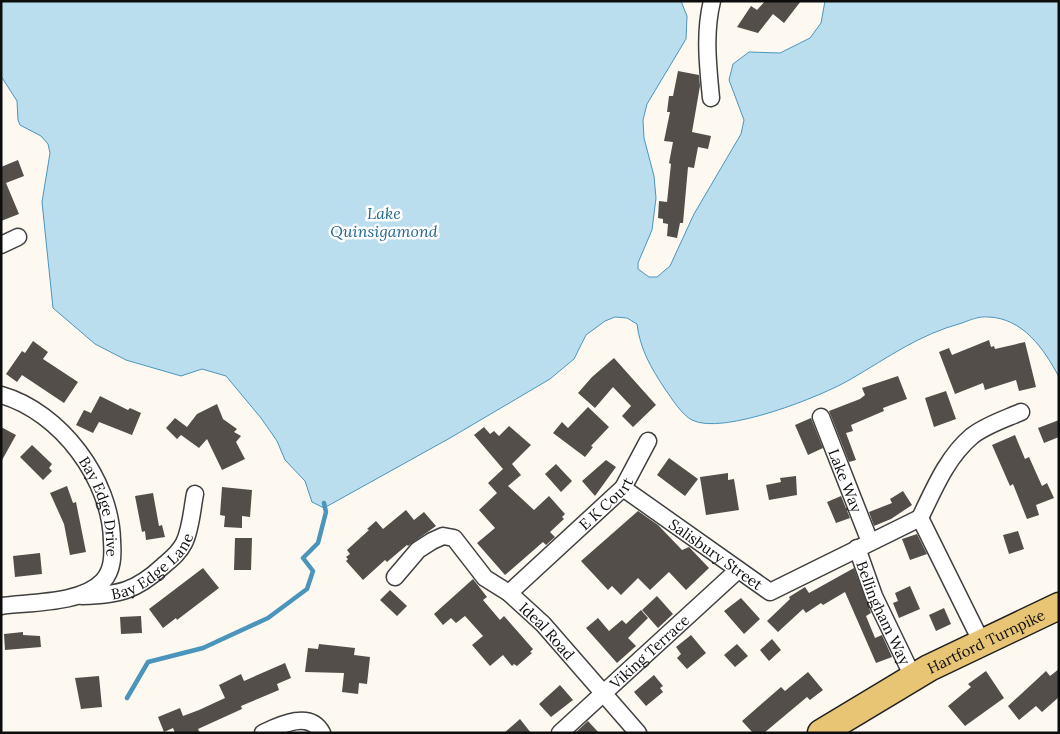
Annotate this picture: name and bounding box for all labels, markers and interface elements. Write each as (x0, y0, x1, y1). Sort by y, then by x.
water label: Lake Quinsigamond (330, 203, 438, 241)
street label: Lake Way (825, 446, 867, 515)
street label: Bay Edge Drive (75, 453, 122, 557)
street label: E K Court (575, 474, 637, 534)
street label: Salisbury Street (665, 514, 767, 594)
street label: Bay Edge Lane (109, 530, 197, 603)
street label: Bellingham Way (853, 558, 915, 668)
street label: Ideal Road (516, 598, 579, 663)
street label: Hartford Turnpike (924, 605, 1048, 677)
street label: Viking Terrace (605, 610, 693, 693)

